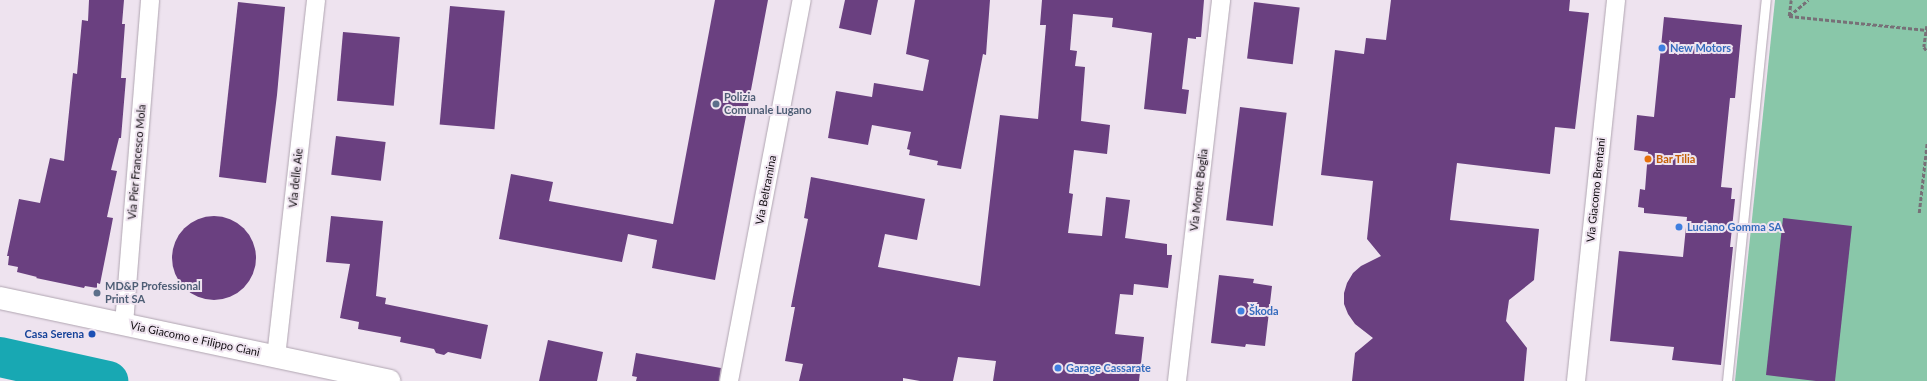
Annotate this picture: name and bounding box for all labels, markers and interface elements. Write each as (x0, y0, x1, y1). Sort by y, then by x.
place label: New Motors (1670, 41, 1731, 55)
marker: New Motors (1657, 43, 1667, 53)
place label: Polizia Comunale Lugano (724, 91, 812, 117)
marker: Polizia Comunale Lugano (711, 99, 721, 109)
street label: Via Pier Francesco Mola (125, 104, 149, 220)
street label: Via Giacomo Brentani (1584, 137, 1608, 243)
street label: Via delle Aie (286, 147, 306, 209)
street label: Via Monte Boglia (1187, 148, 1211, 232)
place label: Bar Tilia (1656, 152, 1696, 166)
street label: Via Beltramina (753, 154, 779, 226)
marker: Bar Tilia (1643, 154, 1653, 164)
place label: Luciano Gomma SA (1687, 220, 1782, 234)
marker: Luciano Gomma SA (1674, 222, 1684, 232)
place label: MD&P Professional Print SA (105, 280, 201, 306)
marker: MD&P Professional Print SA (92, 288, 102, 298)
place label: Škoda (1249, 304, 1279, 318)
marker: Škoda (1236, 306, 1246, 316)
street label: Via Giacomo e Filippo Ciani (129, 319, 261, 359)
place label: Casa Serena (25, 327, 84, 341)
marker: Casa Serena (87, 329, 97, 339)
place label: Garage Cassarate (1066, 361, 1151, 375)
marker: Garage Cassarate (1053, 363, 1063, 373)

